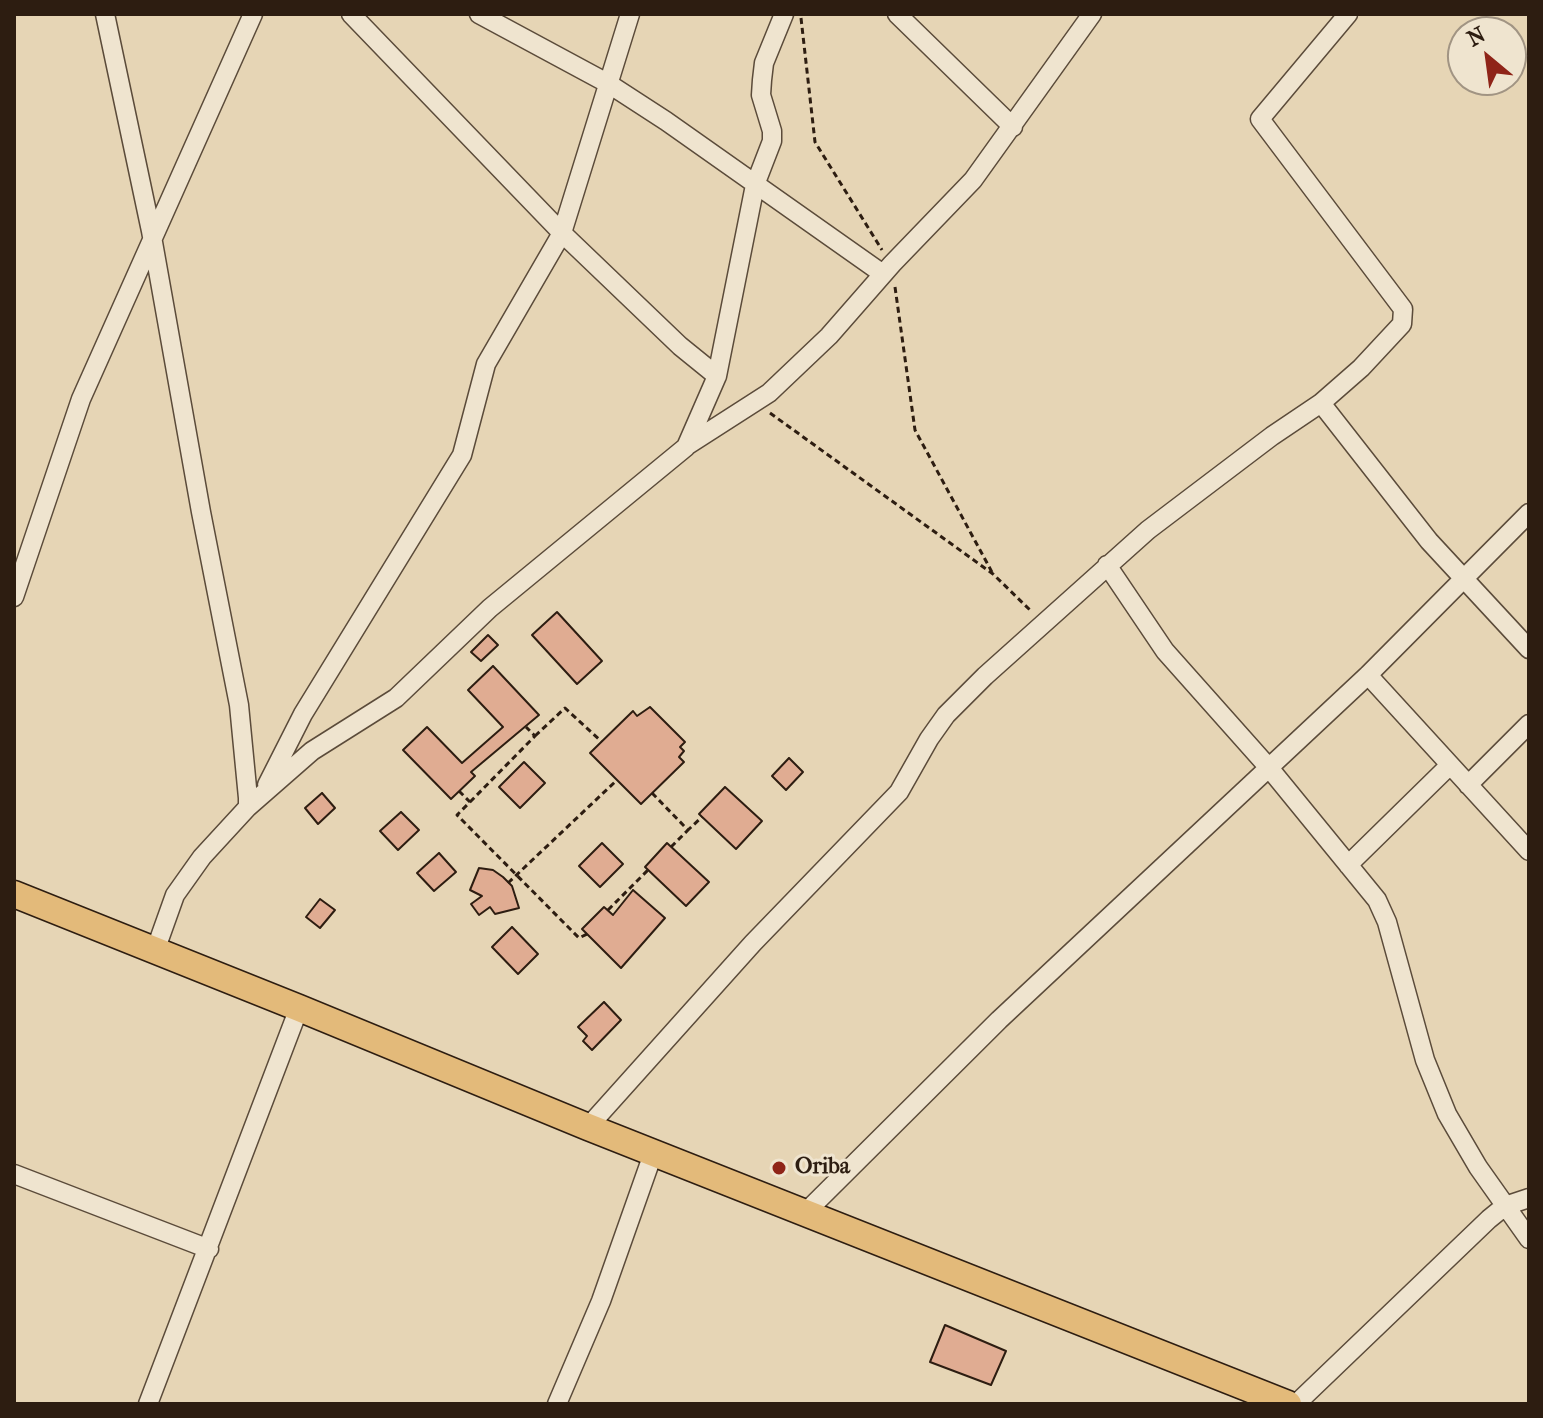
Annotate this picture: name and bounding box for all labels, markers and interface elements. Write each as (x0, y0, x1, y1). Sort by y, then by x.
north arrow (1447, 16, 1527, 96)
text: N (1463, 21, 1490, 52)
place label: Oriba (795, 1155, 850, 1181)
marker: Oriba (770, 1159, 788, 1177)

